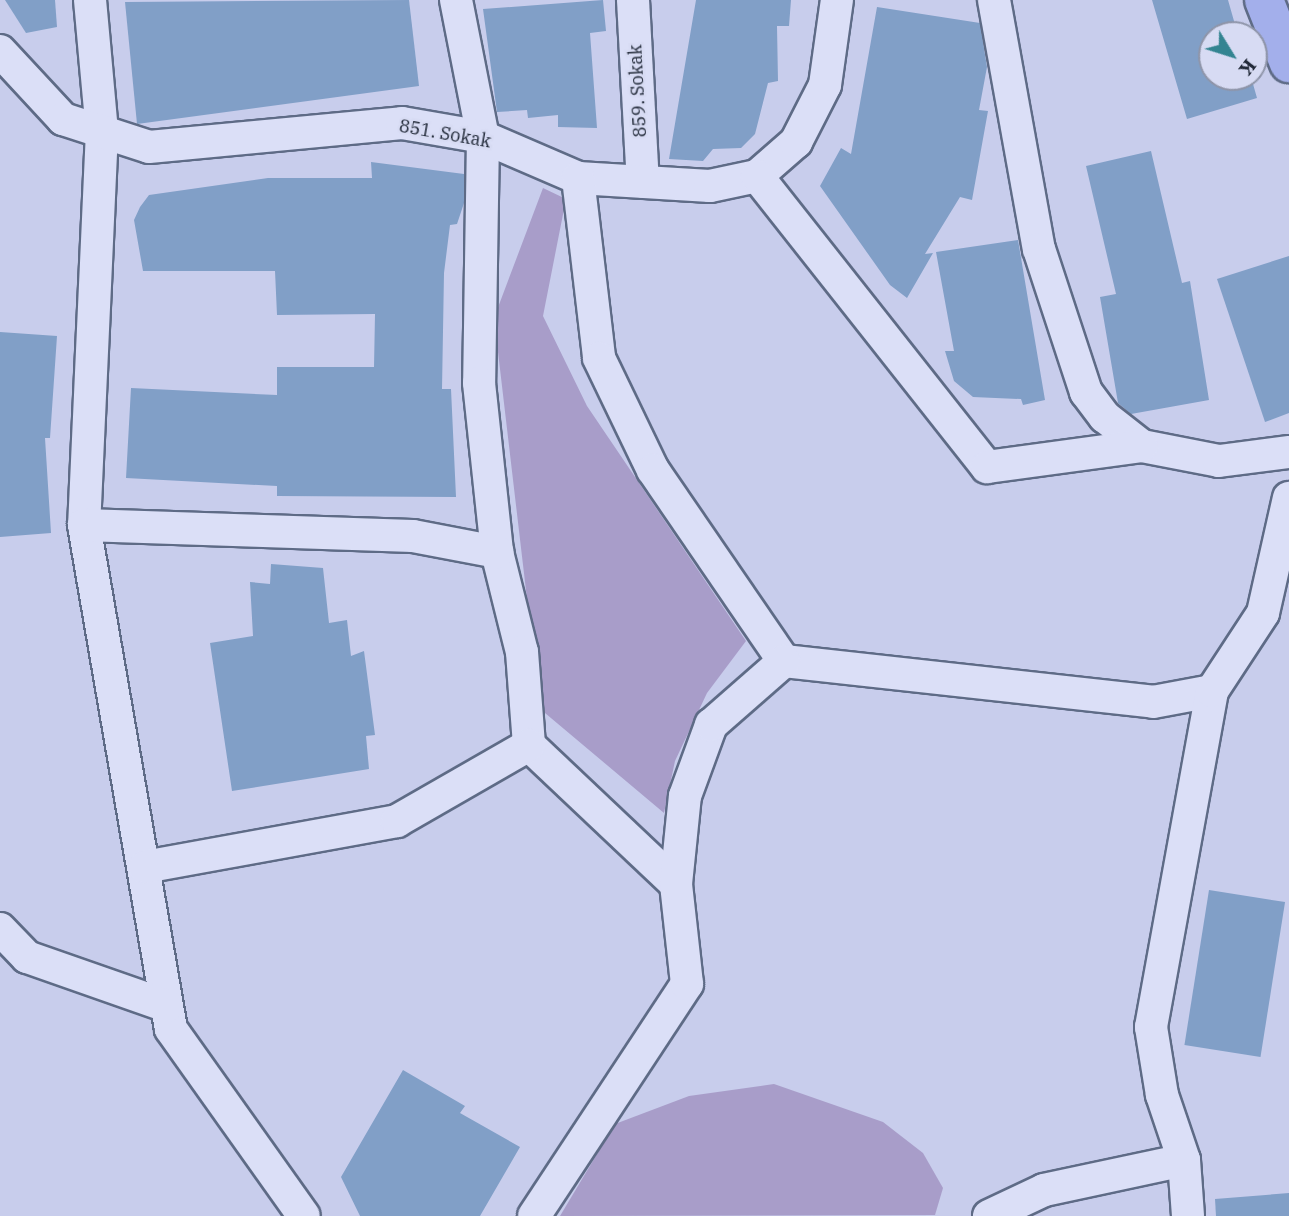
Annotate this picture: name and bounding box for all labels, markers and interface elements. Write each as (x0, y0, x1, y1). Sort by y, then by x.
north arrow (1198, 21, 1268, 91)
street label: 859. Sokak (625, 44, 651, 138)
text: K (1234, 55, 1262, 81)
street label: 851. Sokak (397, 115, 493, 153)

